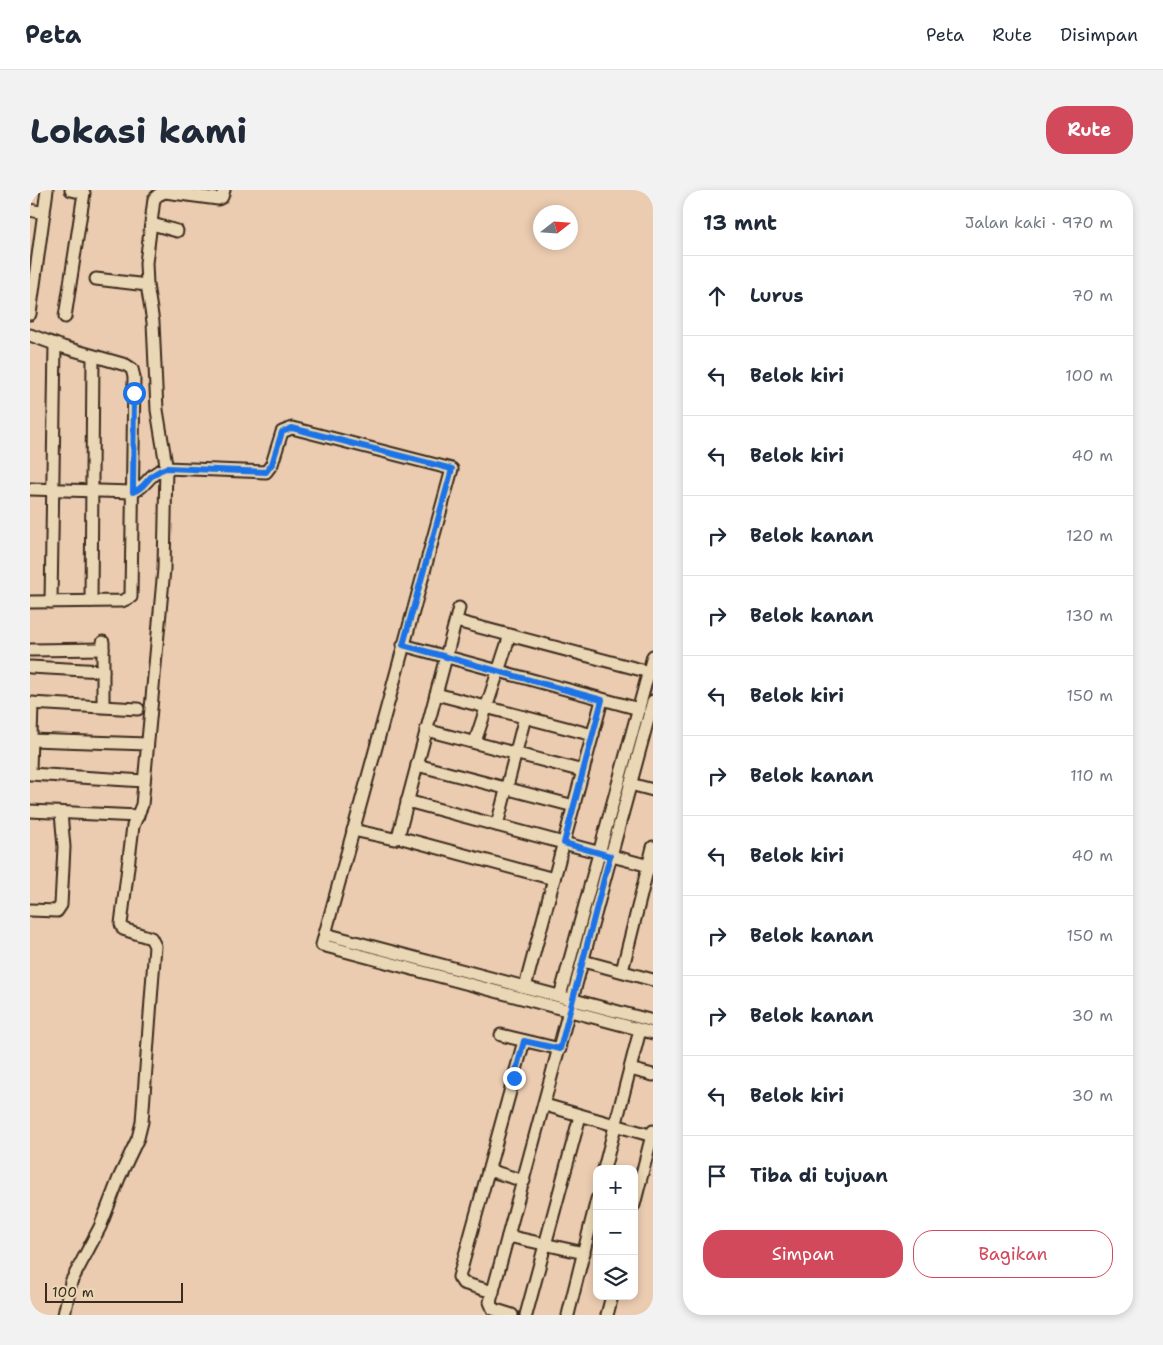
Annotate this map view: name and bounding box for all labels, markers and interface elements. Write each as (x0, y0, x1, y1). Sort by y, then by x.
text: Peta (25, 19, 81, 51)
text: Peta (926, 23, 964, 47)
text: Rute (992, 23, 1032, 47)
text: Disimpan (1060, 23, 1138, 47)
button: Rute (1046, 106, 1133, 154)
text: Lokasi kami (30, 107, 247, 154)
north arrow (533, 205, 578, 250)
text: 13 mnt (703, 209, 777, 237)
text: Jalan kaki · 970 m (965, 212, 1113, 233)
icon: ahead (703, 282, 731, 310)
text: Lurus (750, 283, 804, 308)
text: 70 m (1072, 285, 1113, 306)
icon: left (703, 362, 731, 390)
text: Belok kiri (750, 363, 844, 388)
text: 100 m (1065, 365, 1113, 386)
route start (123, 382, 146, 405)
icon: left (703, 442, 731, 470)
text: Belok kiri (750, 443, 844, 468)
text: 40 m (1071, 445, 1113, 466)
icon: right (703, 522, 731, 550)
text: Belok kanan (750, 523, 874, 548)
text: 120 m (1066, 525, 1113, 546)
icon: right (703, 602, 731, 630)
text: Belok kanan (750, 603, 874, 628)
text: 130 m (1066, 605, 1113, 626)
icon: left (703, 682, 731, 710)
text: Belok kiri (750, 683, 844, 708)
text: 150 m (1066, 685, 1113, 706)
icon: right (703, 762, 731, 790)
text: Belok kanan (750, 763, 874, 788)
text: 110 m (1070, 765, 1113, 786)
icon: left (703, 842, 731, 870)
text: Belok kiri (750, 843, 844, 868)
text: 40 m (1071, 845, 1113, 866)
icon: right (703, 922, 731, 950)
text: Belok kanan (750, 923, 874, 948)
text: 150 m (1066, 925, 1113, 946)
icon: right (703, 1002, 731, 1030)
text: Belok kanan (750, 1003, 874, 1028)
text: 30 m (1072, 1005, 1113, 1026)
route end (503, 1067, 526, 1090)
icon: left (703, 1082, 731, 1110)
text: Belok kiri (750, 1083, 844, 1108)
text: 30 m (1072, 1085, 1113, 1106)
icon: arrive (703, 1162, 731, 1190)
text: Tiba di tujuan (750, 1163, 888, 1188)
map controls (593, 1165, 638, 1300)
button: + (593, 1165, 638, 1210)
button: − (593, 1210, 638, 1255)
button: Simpan (703, 1230, 903, 1278)
button: Bagikan (913, 1230, 1113, 1278)
button: layers (593, 1255, 638, 1300)
scale bar (45, 1280, 182, 1303)
text: 100 m (52, 1283, 94, 1301)

